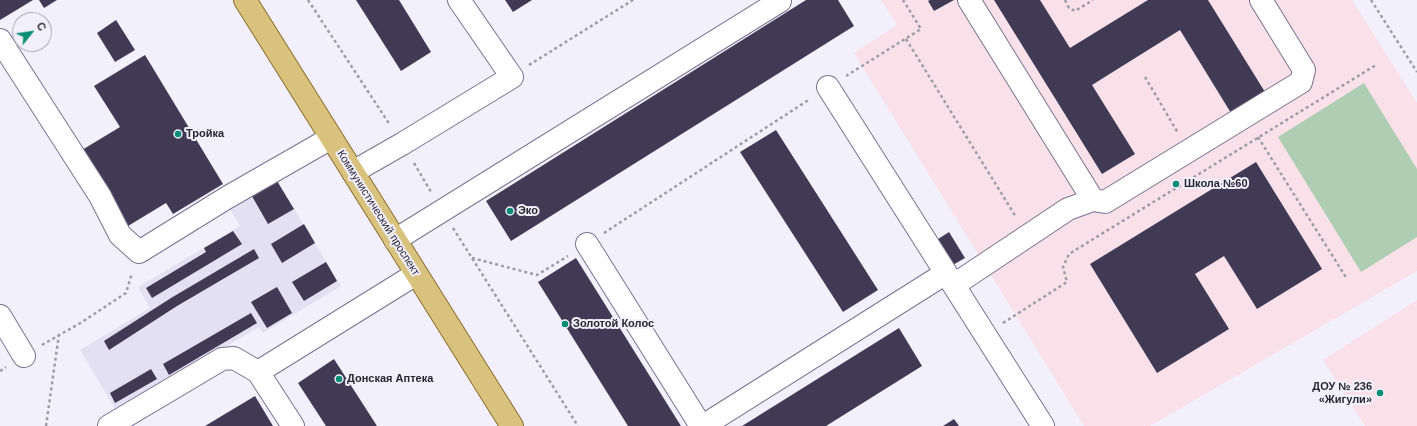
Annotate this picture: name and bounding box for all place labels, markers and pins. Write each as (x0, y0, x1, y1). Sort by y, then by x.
place label: Тройка (186, 127, 224, 141)
marker: Тройка (173, 129, 183, 139)
place label: Школа №60 (1184, 177, 1248, 191)
marker: Школа №60 (1171, 179, 1181, 189)
place label: Эко (518, 204, 538, 218)
marker: Эко (505, 206, 515, 216)
place label: Золотой Колос (573, 317, 654, 331)
marker: Золотой Колос (560, 319, 570, 329)
place label: Донская Аптека (347, 372, 433, 386)
marker: Донская Аптека (334, 374, 344, 384)
place label: ДОУ № 236 «Жигули» (1312, 380, 1372, 406)
marker: ДОУ № 236 «Жигули» (1375, 388, 1385, 398)

